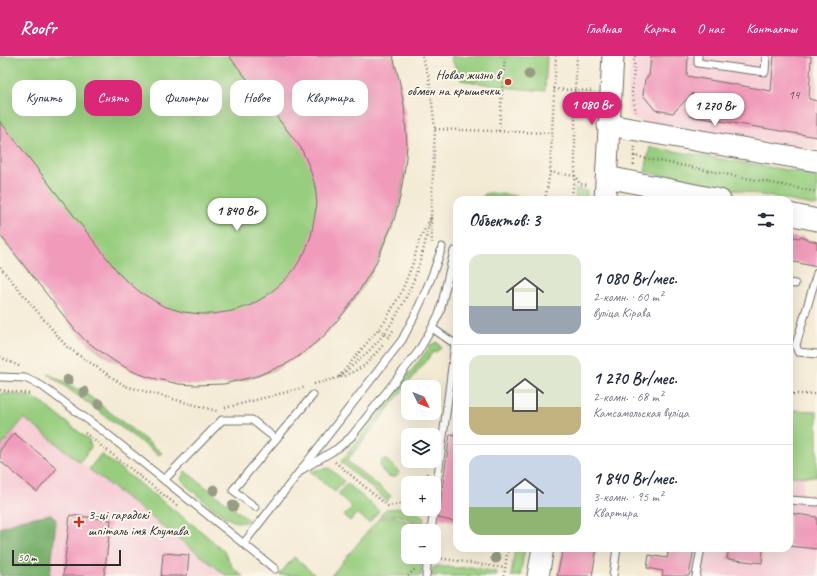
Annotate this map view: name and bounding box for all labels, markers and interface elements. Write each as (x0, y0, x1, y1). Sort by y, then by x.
text: Roofr (20, 16, 56, 40)
text: Главная (586, 20, 621, 37)
text: Карта (643, 20, 675, 37)
text: О нас (697, 20, 724, 37)
text: Контакты (746, 20, 797, 37)
place label: Новая жизнь в обмен на крышечки (407, 66, 503, 99)
marker: Новая жизнь в обмен на крышечки (503, 77, 513, 87)
chip: Купить (12, 80, 76, 116)
chip: Снять (84, 80, 142, 116)
chip: Фильтры (150, 80, 222, 116)
chip: Новое (230, 80, 284, 116)
chip: Квартира (292, 80, 368, 116)
house number: 14 (789, 87, 801, 103)
pin: 1 080 Br (551, 92, 633, 126)
pin: 1 270 Br (674, 93, 756, 127)
text: 1 080 Br (571, 97, 613, 113)
text: 1 270 Br (694, 98, 736, 114)
pin: 1 840 Br (196, 198, 278, 232)
text: 1 840 Br (216, 203, 258, 219)
icon: filters (755, 209, 777, 231)
text: Объектов: 3 (469, 210, 540, 231)
text: 1 080 Br/мес. (593, 268, 677, 289)
icon: home (501, 270, 549, 318)
text: 2-комн. · 60 m² (593, 289, 663, 305)
text: вуліца Кірава (593, 305, 650, 321)
text: 1 270 Br/мес. (593, 368, 677, 389)
icon: home (501, 371, 549, 419)
north arrow (401, 380, 441, 420)
map controls (401, 380, 441, 564)
text: 2-комн. · 68 m² (593, 389, 663, 405)
text: Камсамольская вуліца (593, 405, 689, 421)
button: layers (401, 428, 441, 468)
text: 1 840 Br/мес. (593, 468, 677, 489)
icon: home (501, 471, 549, 519)
button: + (401, 476, 441, 516)
text: 3-комн. · 95 m² (593, 489, 663, 505)
text: Квартира (593, 505, 637, 521)
place label: 3-ці гарадскі шпіталь імя Клумава (88, 506, 189, 539)
marker: 3-ці гарадскі шпіталь імя Клумава (73, 516, 85, 528)
button: − (401, 524, 441, 564)
scale bar (12, 548, 121, 567)
text: 50 m (18, 550, 37, 564)

